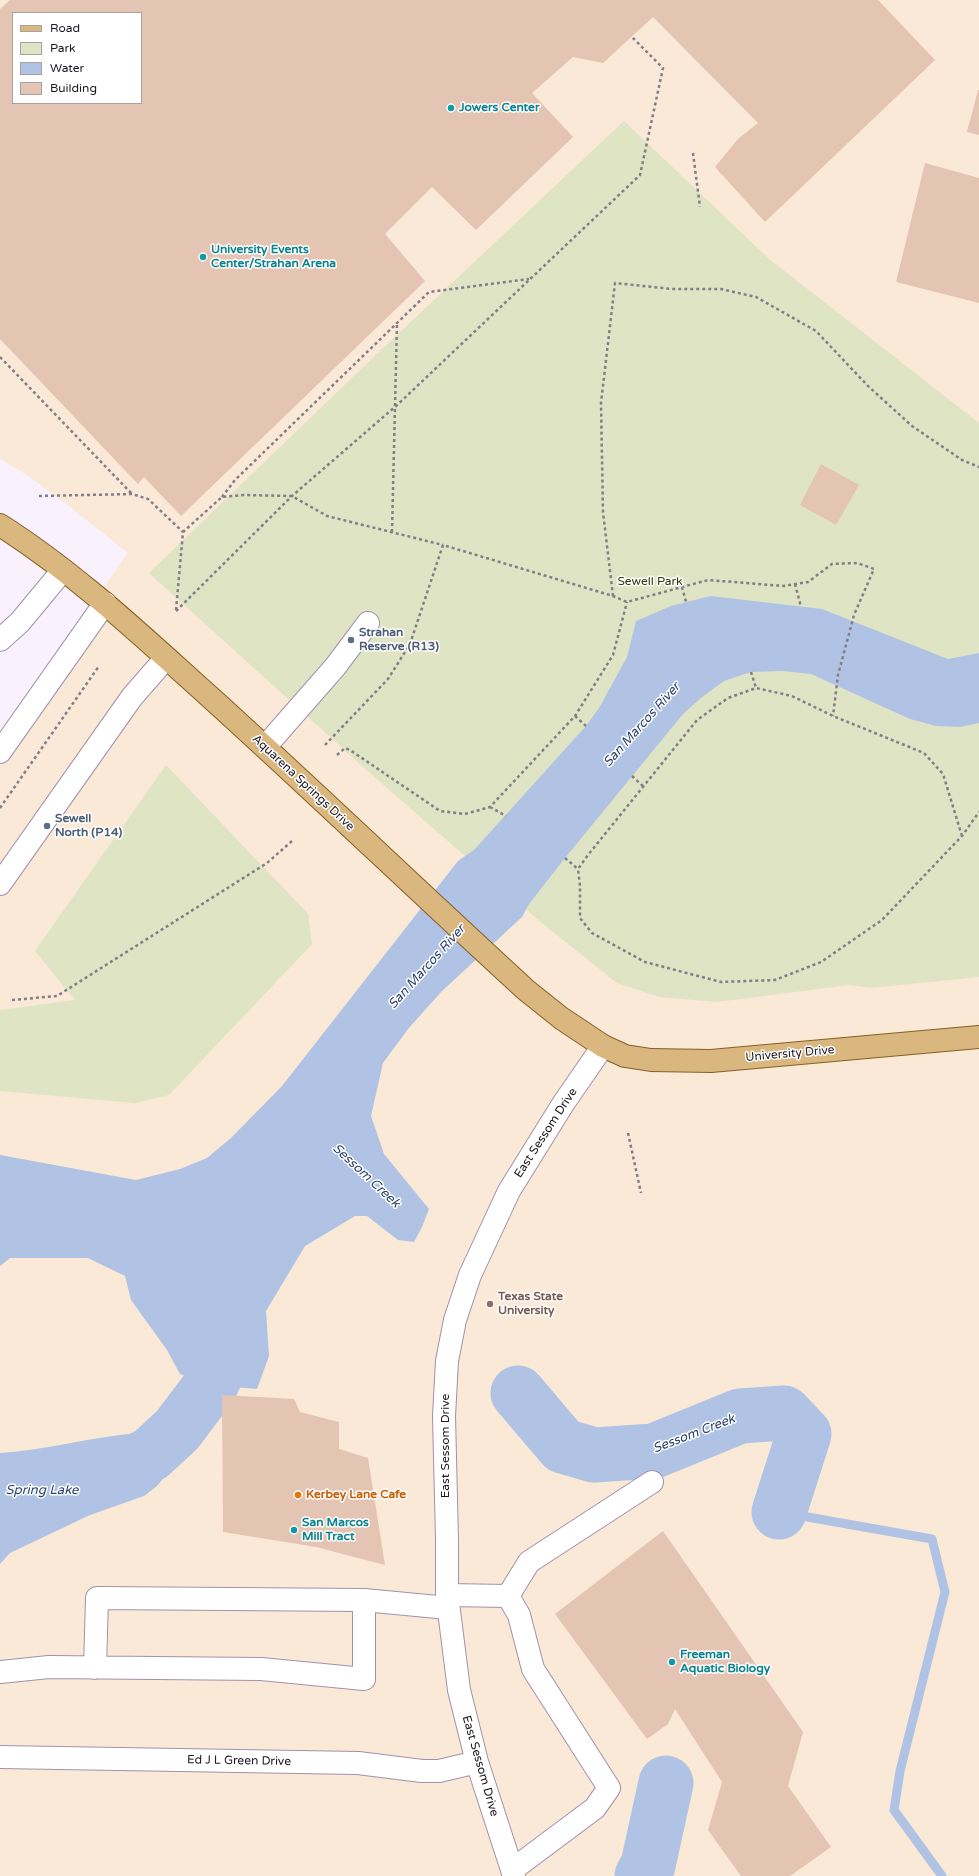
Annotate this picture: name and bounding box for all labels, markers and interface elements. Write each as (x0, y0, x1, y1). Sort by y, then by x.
legend (12, 12, 142, 104)
text: Road (50, 21, 80, 35)
text: Park (50, 41, 76, 55)
text: Water (50, 61, 84, 75)
text: Building (50, 81, 97, 95)
place label: Jowers Center (459, 101, 539, 115)
marker: Jowers Center (446, 103, 456, 113)
place label: University Events Center/Strahan Arena (211, 243, 336, 271)
marker: University Events Center/Strahan Arena (198, 252, 208, 262)
park label: Sewell Park (617, 575, 683, 589)
place label: Strahan Reserve (R13) (359, 626, 439, 654)
marker: Strahan Reserve (R13) (346, 635, 356, 645)
water label: San Marcos River (600, 680, 684, 770)
street label: Aquarena Springs Drive (249, 732, 357, 834)
place label: Sewell North (P14) (55, 812, 122, 840)
marker: Sewell North (P14) (42, 821, 52, 831)
water label: San Marcos River (385, 922, 469, 1012)
street label: University Drive (745, 1043, 835, 1065)
street label: East Sessom Drive (512, 1085, 580, 1181)
water label: Sessom Creek (329, 1141, 403, 1211)
place label: Texas State University (498, 1290, 563, 1318)
marker: Texas State University (485, 1299, 495, 1309)
street label: East Sessom Drive (439, 1394, 453, 1498)
water label: Sessom Creek (651, 1411, 737, 1457)
water label: Spring Lake (6, 1483, 78, 1499)
place label: Kerbey Lane Cafe (306, 1488, 406, 1502)
marker: Kerbey Lane Cafe (293, 1490, 303, 1500)
place label: San Marcos Mill Tract (302, 1516, 369, 1544)
marker: San Marcos Mill Tract (289, 1525, 299, 1535)
place label: Freeman Aquatic Biology (680, 1648, 770, 1676)
marker: Freeman Aquatic Biology (667, 1657, 677, 1667)
street label: East Sessom Drive (459, 1714, 501, 1818)
street label: Ed J L Green Drive (187, 1753, 291, 1769)

